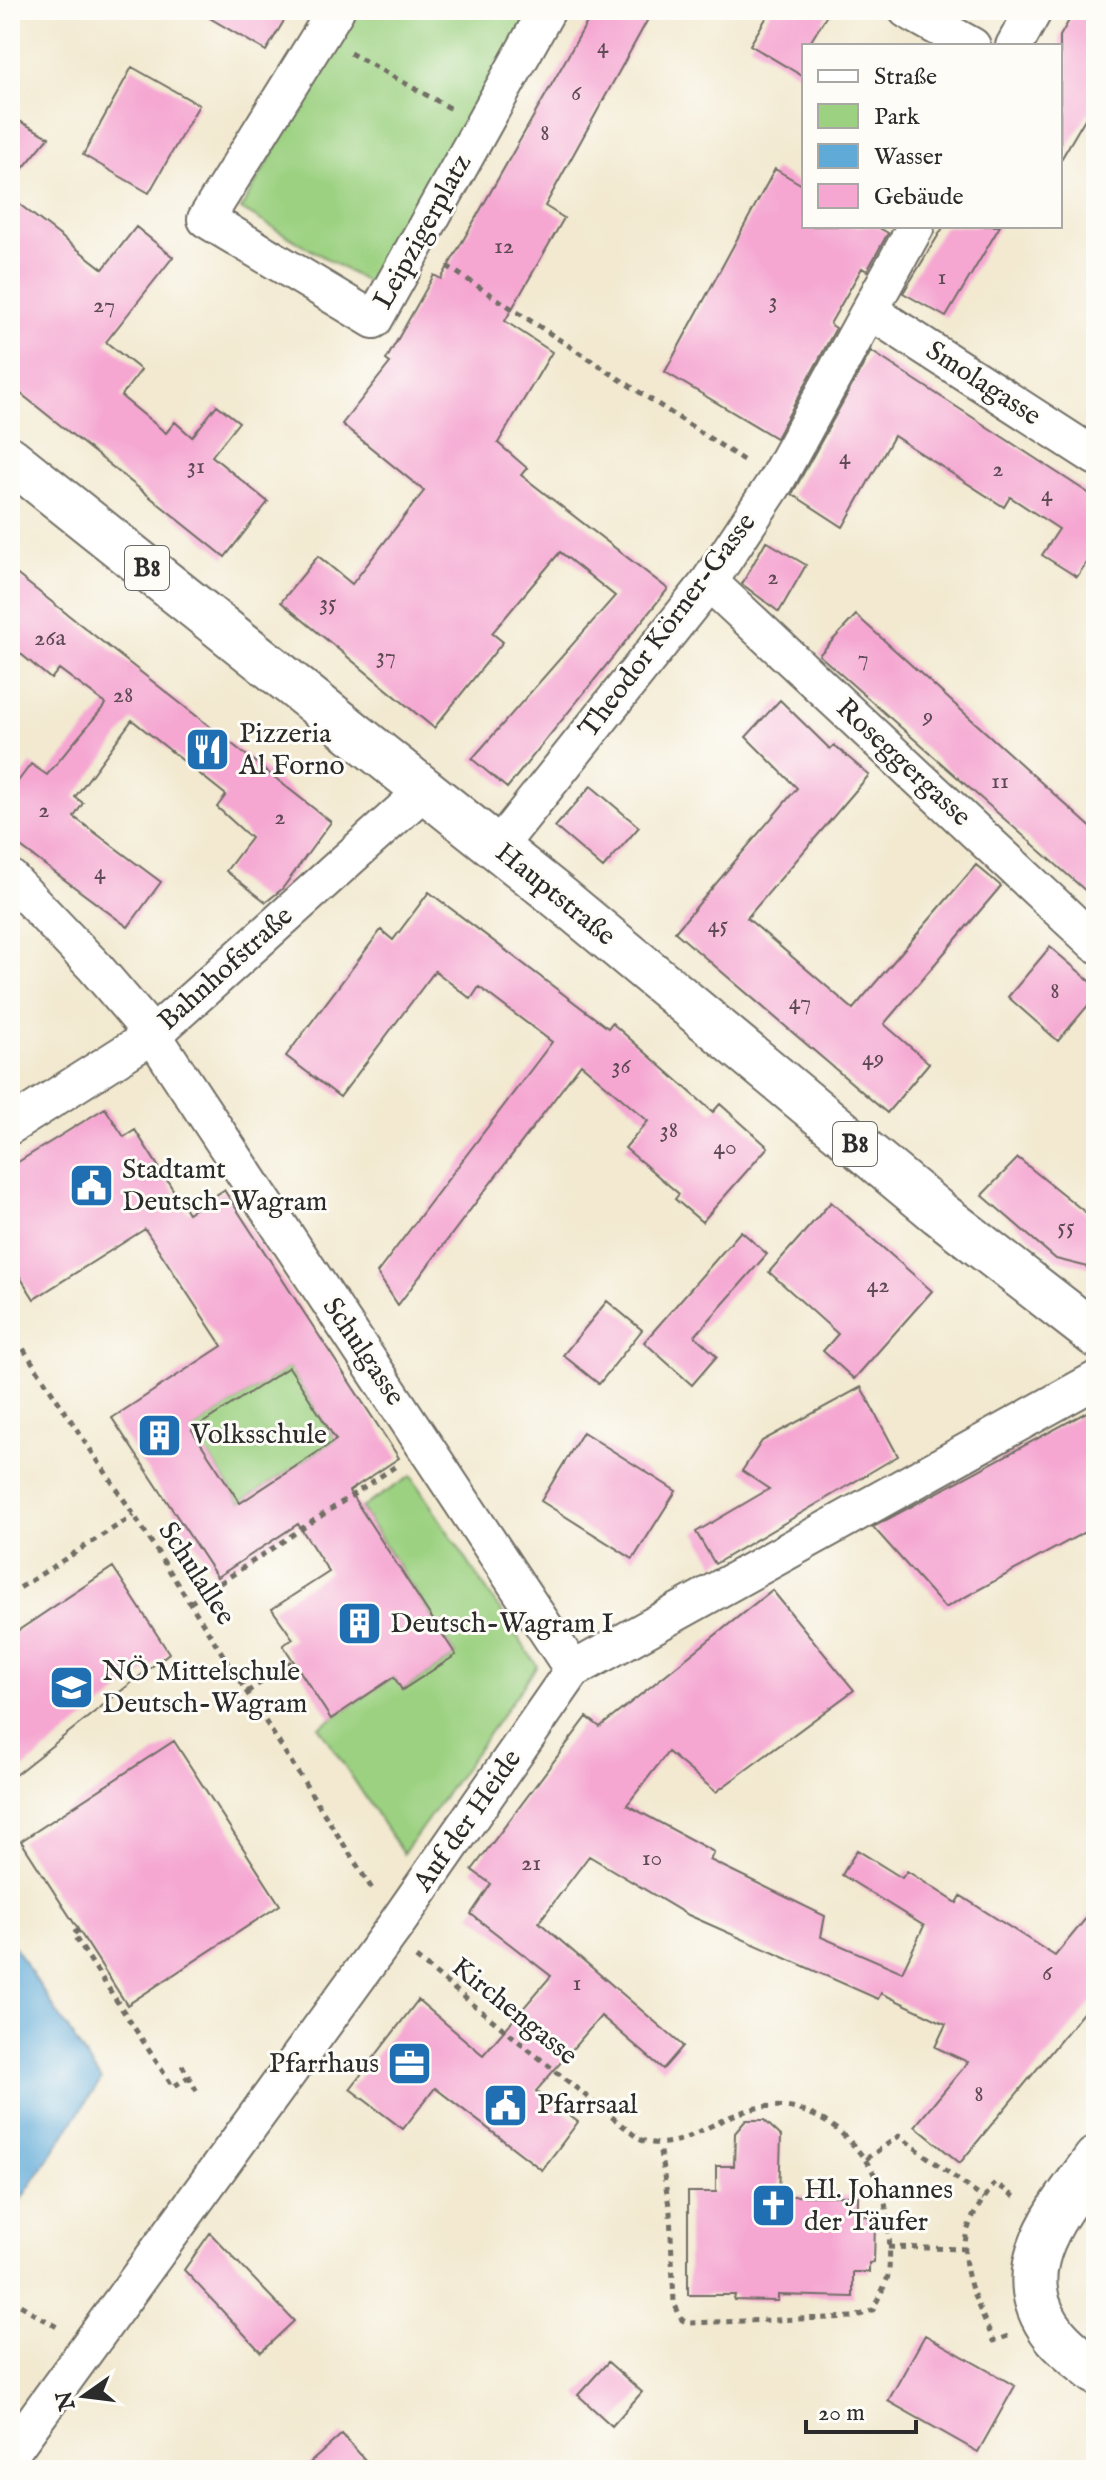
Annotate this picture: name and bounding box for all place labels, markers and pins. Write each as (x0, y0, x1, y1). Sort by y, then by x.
place label: Pizzeria Al Forno (238, 717, 345, 784)
restaurant icon: Pizzeria Al Forno (184, 726, 232, 774)
place label: Stadtamt Deutsch-Wagram (122, 1153, 327, 1220)
public building icon: Stadtamt Deutsch-Wagram (67, 1162, 115, 1210)
building icon: Volksschule (136, 1411, 184, 1459)
place label: Volksschule (190, 1418, 327, 1453)
building icon: Deutsch-Wagram I (335, 1600, 383, 1648)
place label: Deutsch-Wagram I (390, 1607, 614, 1642)
place label: NÖ Mittelschule Deutsch-Wagram (102, 1655, 307, 1722)
school or university icon: NÖ Mittelschule Deutsch-Wagram (47, 1664, 95, 1712)
office icon: Pfarrhaus (386, 2040, 434, 2088)
place label: Pfarrhaus (269, 2047, 379, 2082)
public building icon: Pfarrsaal (482, 2081, 530, 2129)
place label: Pfarrsaal (537, 2088, 638, 2123)
place label: Hl. Johannes der Täufer (804, 2173, 953, 2240)
church icon: Hl. Johannes der Täufer (749, 2182, 797, 2230)

